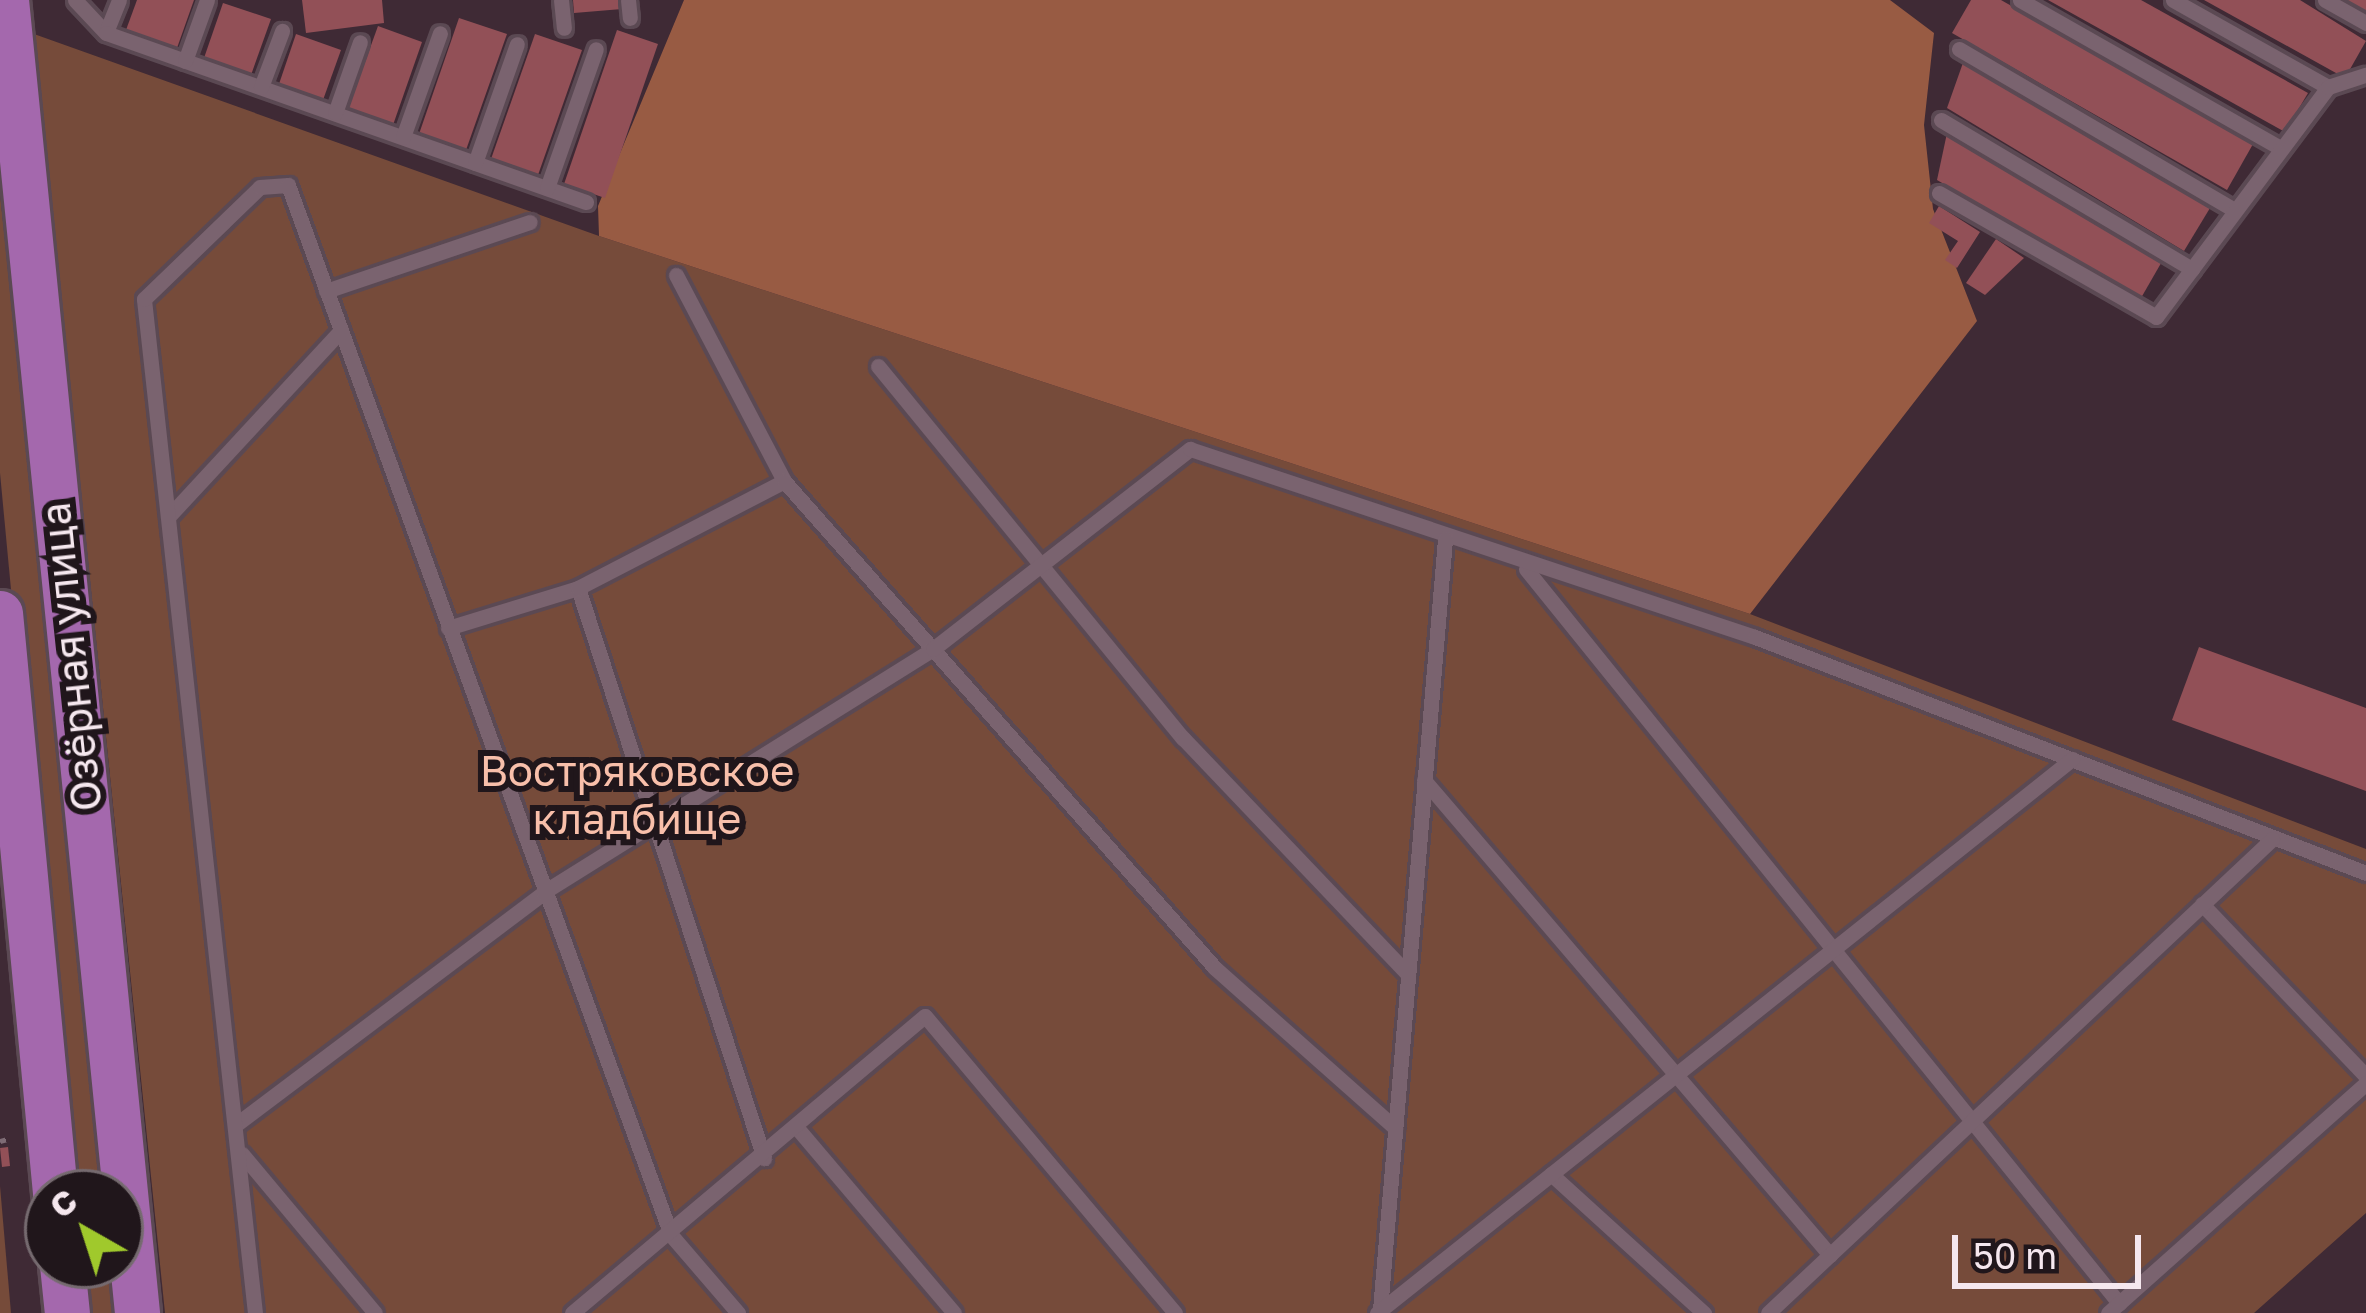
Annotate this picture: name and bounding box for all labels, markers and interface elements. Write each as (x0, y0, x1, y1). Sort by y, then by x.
street label: Озёрная улица (29, 500, 111, 814)
park label: Востряковское кладбище (480, 745, 794, 844)
north arrow (24, 1169, 144, 1289)
text: С (42, 1180, 84, 1225)
scale bar (1958, 1211, 2147, 1285)
text: 50 m (1973, 1234, 2057, 1277)

